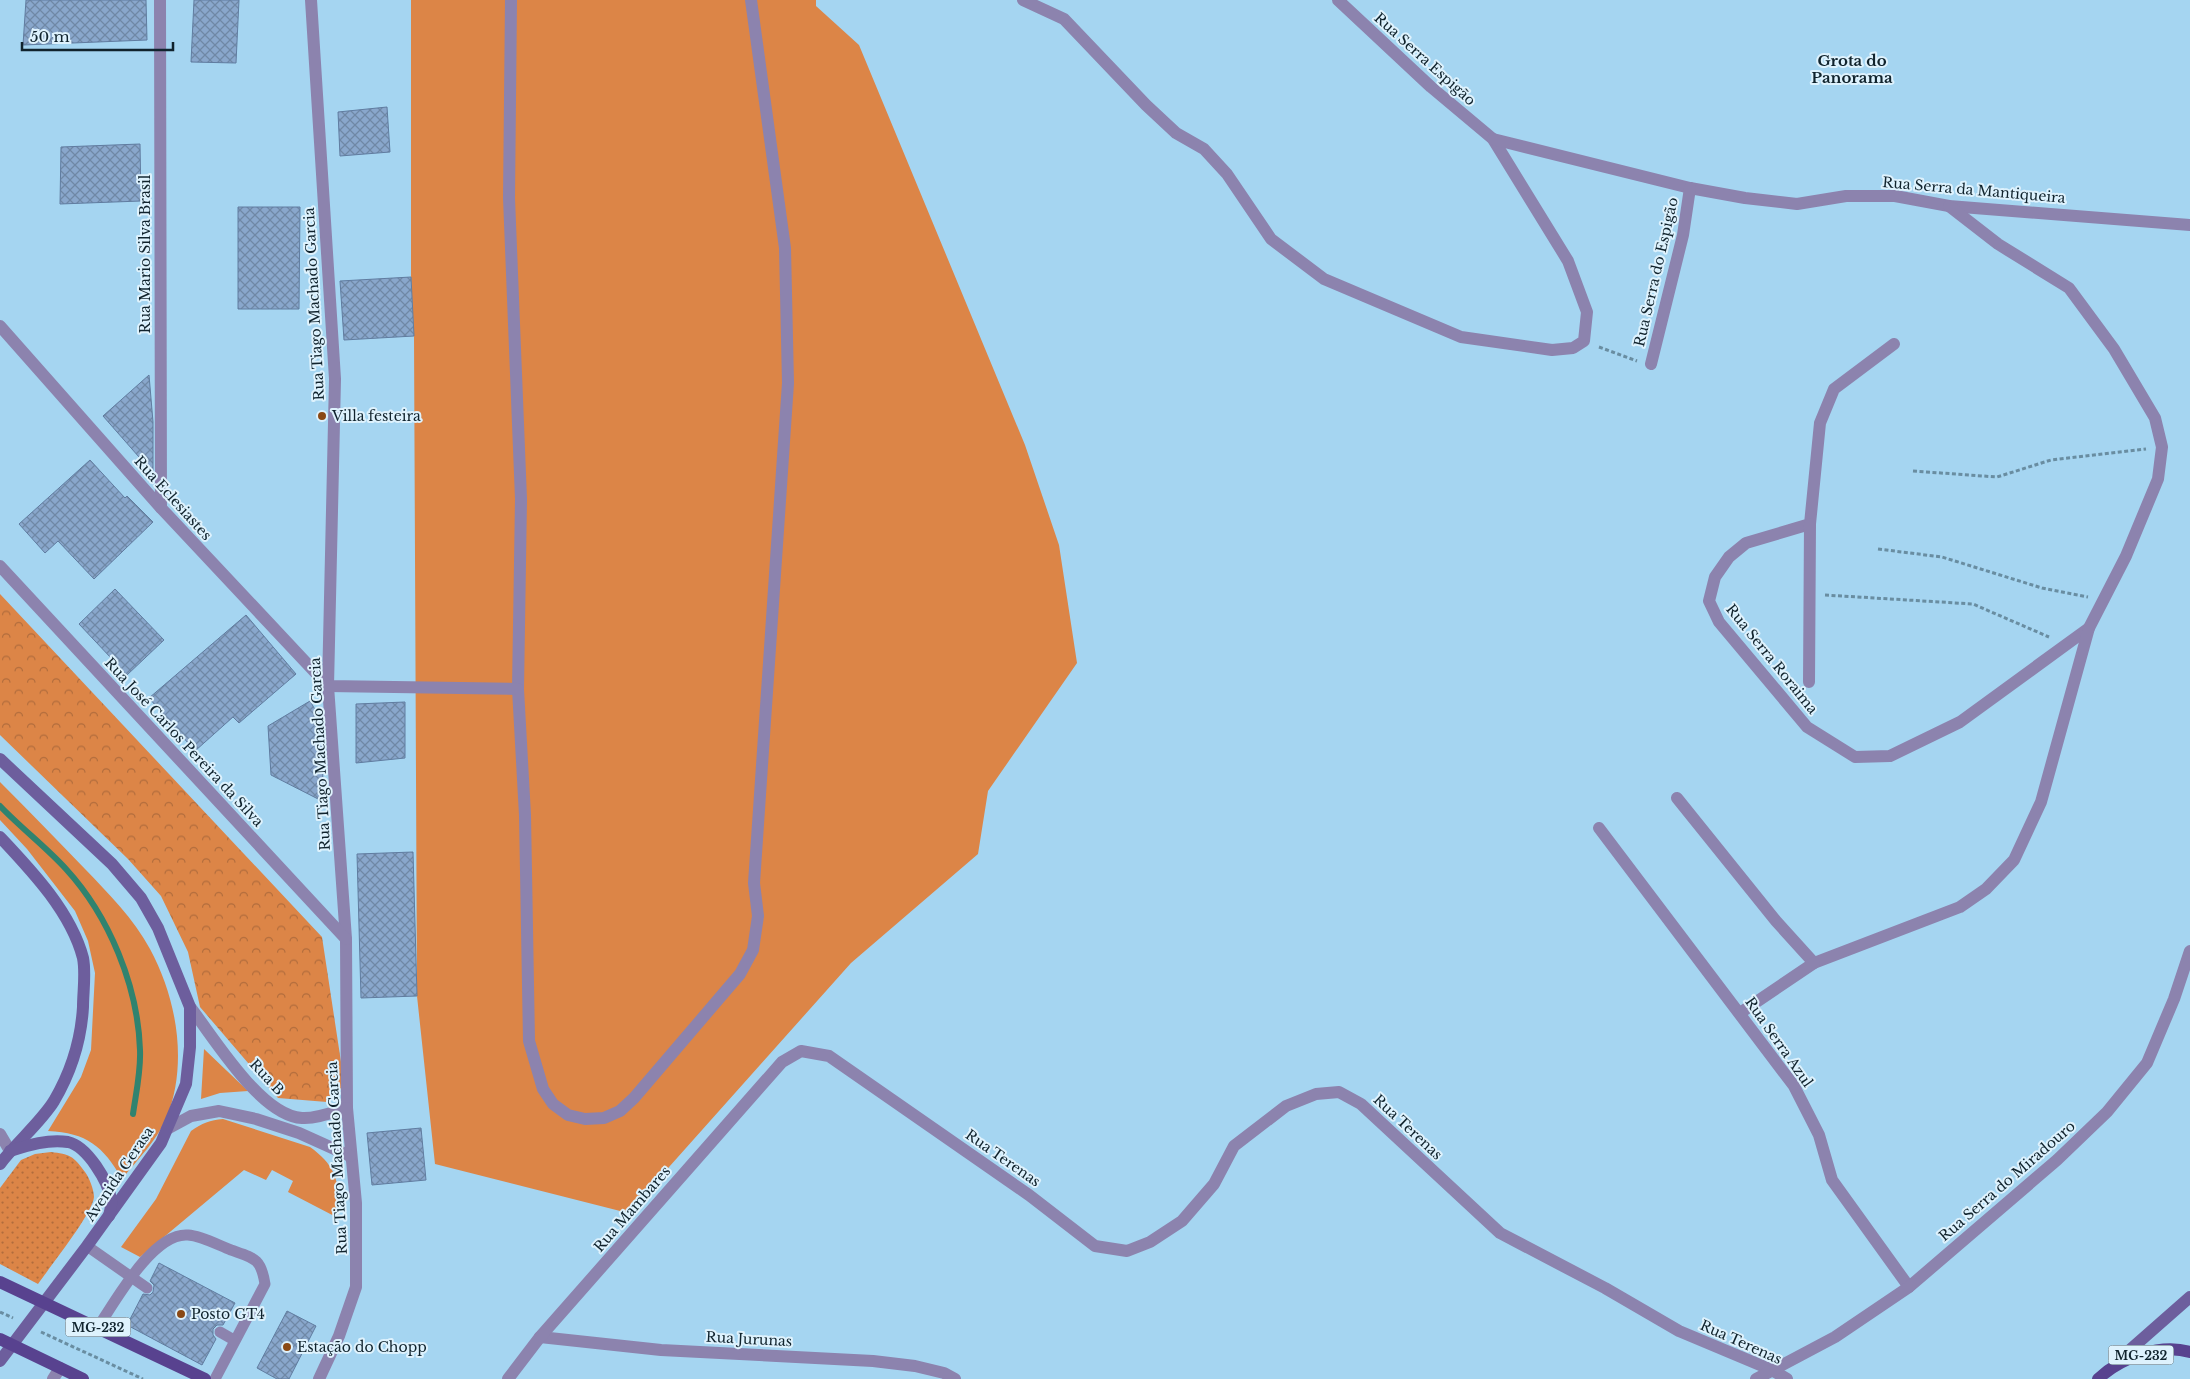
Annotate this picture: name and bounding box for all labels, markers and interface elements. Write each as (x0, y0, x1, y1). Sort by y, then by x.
street label: Rua Serra Espigão (1371, 9, 1479, 109)
scale bar (22, 20, 174, 52)
text: 50 m (30, 27, 70, 46)
district label: Grota do Panorama (1811, 51, 1893, 87)
street label: Rua Serra da Mantiqueira (1882, 173, 2066, 207)
street label: Rua Mario Silva Brasil (136, 174, 154, 333)
street label: Rua Serra do Espigão (1630, 196, 1682, 348)
street label: Rua Tiago Machado Garcia (300, 207, 328, 401)
place label: Villa festeira (331, 407, 421, 425)
marker: Villa festeira (316, 410, 328, 422)
street label: Rua Eclesiastes (130, 452, 216, 544)
street label: Rua Serra Roraima (1722, 600, 1822, 718)
street label: Rua José Carlos Pereira da Silva (101, 654, 267, 831)
street label: Rua Tiago Machado Garcia (306, 657, 334, 851)
street label: Rua Serra Azul (1741, 993, 1817, 1091)
street label: Rua B (246, 1055, 288, 1099)
street label: Rua Tiago Machado Garcia (323, 1061, 351, 1255)
street label: Rua Terenas (1370, 1091, 1446, 1163)
street label: Rua Serra do Miradouro (1935, 1117, 2079, 1245)
street label: Avenida Gerasa (80, 1123, 157, 1226)
street label: Rua Terenas (962, 1125, 1044, 1191)
street label: Rua Mambares (590, 1162, 674, 1256)
place label: Posto GT4 (191, 1305, 265, 1323)
marker: Posto GT4 (175, 1308, 187, 1320)
street label: Rua Terenas (1697, 1316, 1785, 1368)
road number: MG-232 (66, 1318, 130, 1336)
street label: Rua Jurunas (705, 1328, 793, 1350)
place label: Estação do Chopp (297, 1338, 427, 1356)
marker: Estação do Chopp (281, 1341, 293, 1353)
road number: MG-232 (2108, 1346, 2174, 1364)

